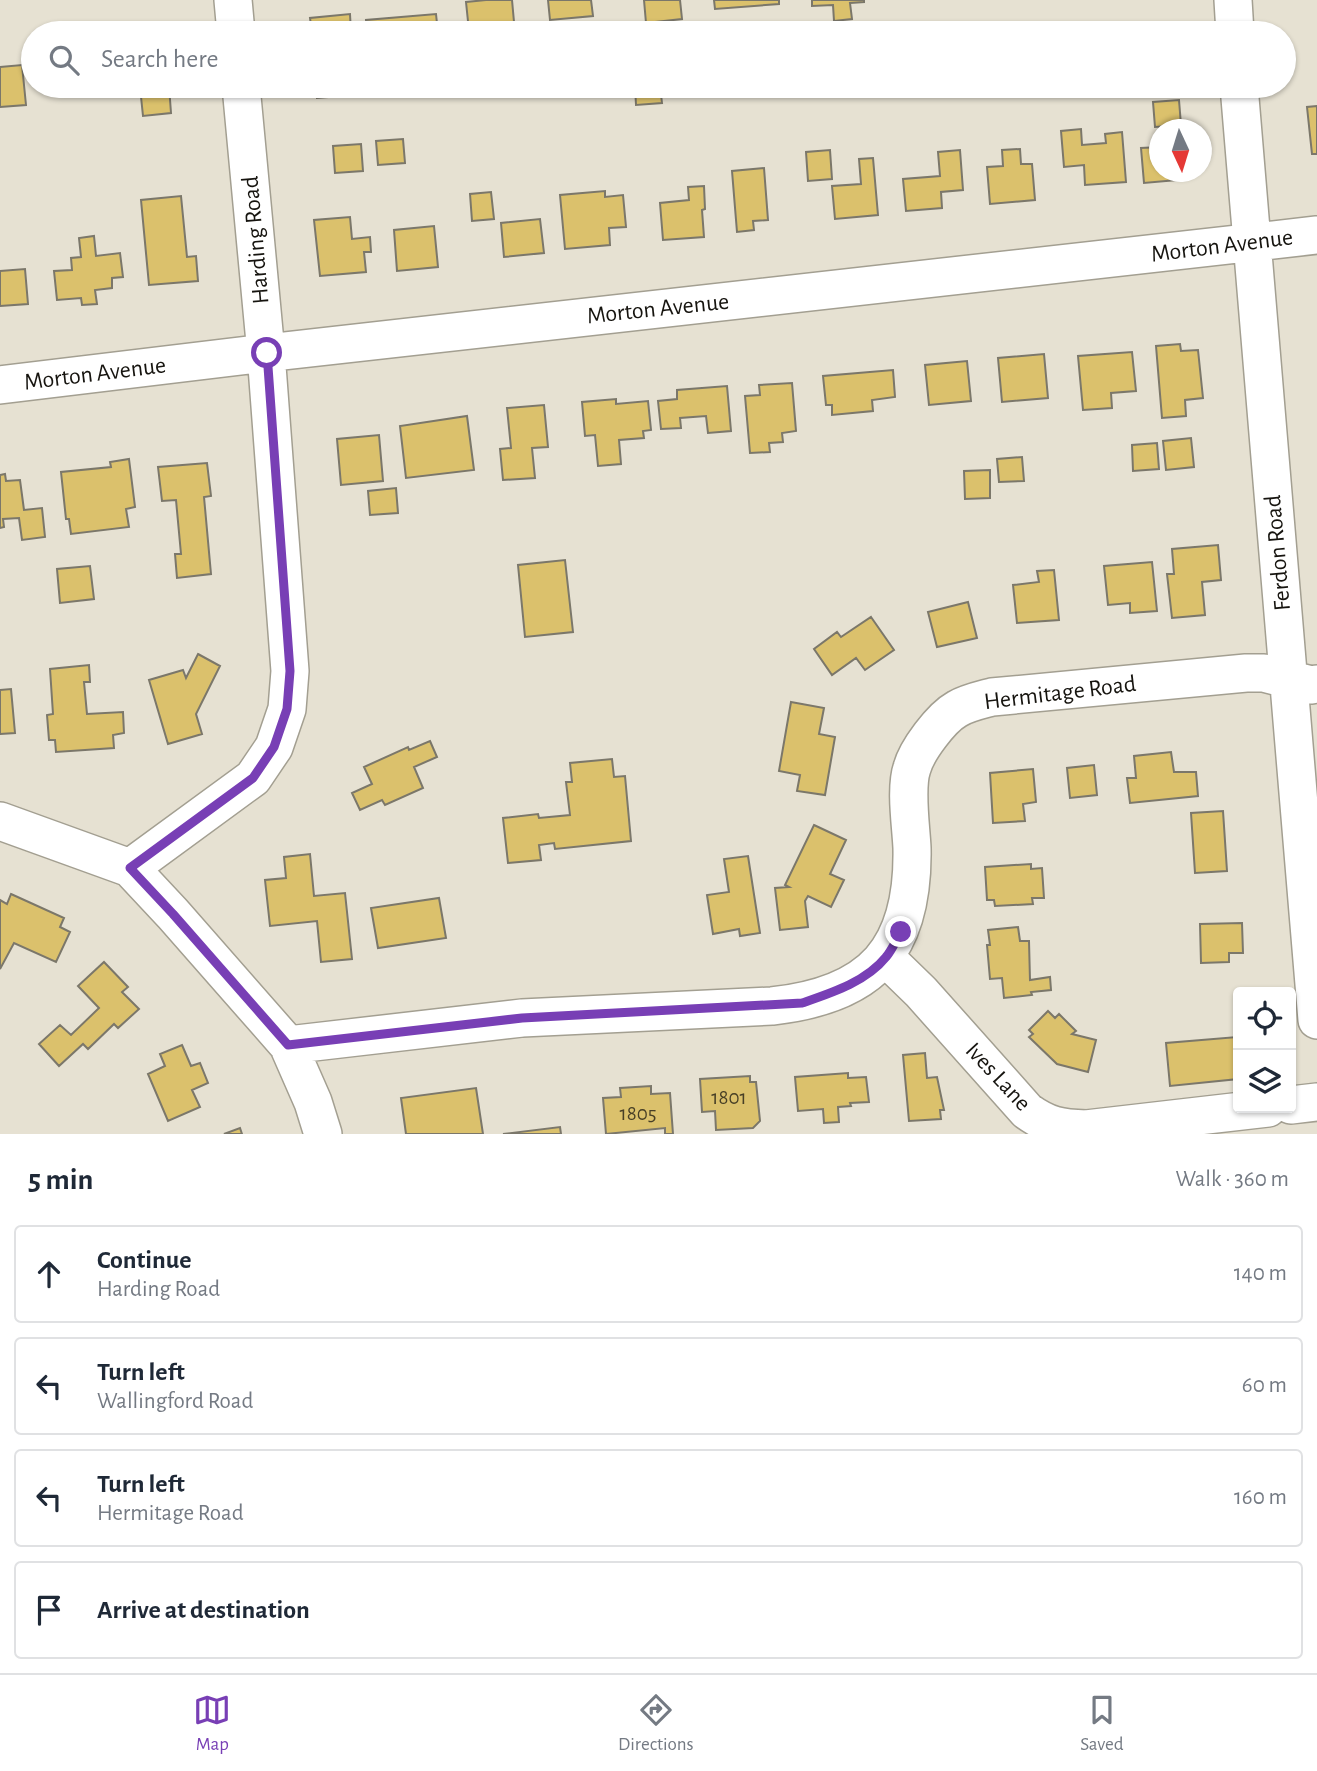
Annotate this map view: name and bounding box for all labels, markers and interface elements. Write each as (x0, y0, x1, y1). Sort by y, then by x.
search box (21, 21, 1296, 98)
icon: search (45, 41, 83, 79)
text: Search here (101, 46, 219, 72)
north arrow (1149, 119, 1212, 182)
street label: Harding Road (238, 175, 274, 305)
street label: Morton Avenue (1150, 225, 1294, 267)
street label: Morton Avenue (586, 290, 730, 328)
route start (251, 337, 282, 368)
street label: Morton Avenue (23, 353, 167, 395)
street label: Ferdon Road (1261, 494, 1295, 612)
street label: Hermitage Road (983, 672, 1137, 714)
route end (885, 916, 916, 947)
map controls (1233, 987, 1296, 1113)
button: locate (1233, 987, 1296, 1050)
street label: Ives Lane (961, 1038, 1035, 1116)
button: layers (1233, 1050, 1296, 1113)
house number: 1801 (711, 1087, 747, 1108)
house number: 1805 (619, 1103, 657, 1124)
text: 5 min (28, 1165, 93, 1195)
text: Walk · 360 m (1175, 1168, 1289, 1191)
text: Continue (97, 1247, 192, 1273)
icon: ahead (30, 1255, 68, 1293)
text: 140 m (1234, 1262, 1287, 1285)
text: Harding Road (97, 1278, 220, 1301)
text: Turn left (97, 1359, 185, 1385)
icon: left (30, 1367, 68, 1405)
text: 60 m (1242, 1374, 1287, 1397)
text: Wallingford Road (97, 1390, 253, 1413)
text: Turn left (97, 1471, 185, 1497)
icon: left (30, 1479, 68, 1517)
text: 160 m (1234, 1486, 1287, 1509)
text: Hermitage Road (97, 1502, 244, 1525)
icon: arrive (30, 1591, 68, 1629)
text: Arrive at destination (97, 1597, 310, 1623)
tab: Map (193, 1691, 231, 1756)
tab: Directions (618, 1691, 694, 1756)
tab: Saved (1080, 1691, 1124, 1756)

